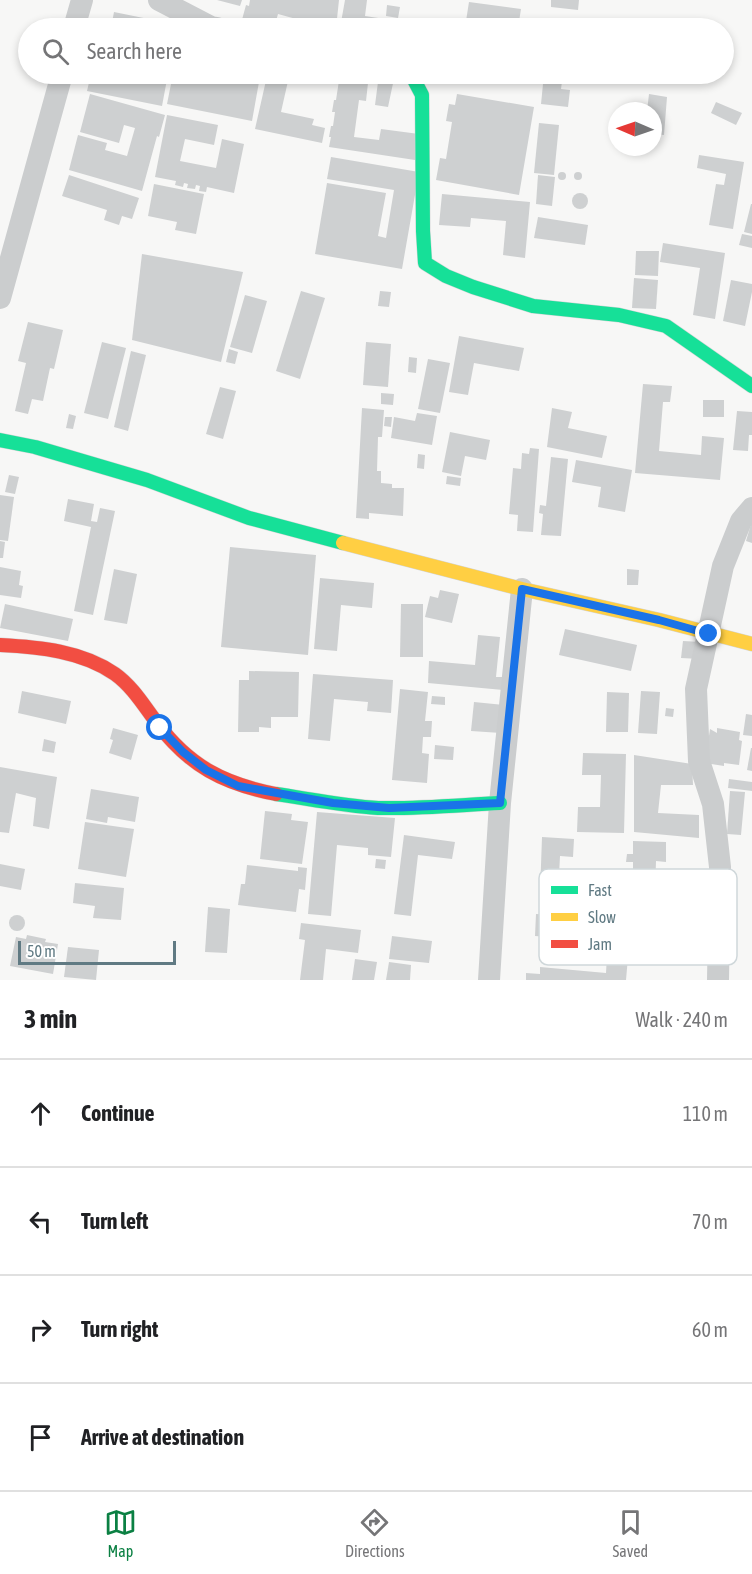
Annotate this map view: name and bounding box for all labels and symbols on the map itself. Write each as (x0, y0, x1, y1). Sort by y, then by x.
north arrow (608, 102, 662, 156)
route end (695, 620, 721, 646)
route start (146, 714, 172, 740)
legend (539, 869, 737, 965)
text: Fast (588, 881, 612, 899)
text: Slow (588, 908, 616, 926)
text: Jam (588, 935, 612, 953)
scale bar (18, 938, 176, 965)

